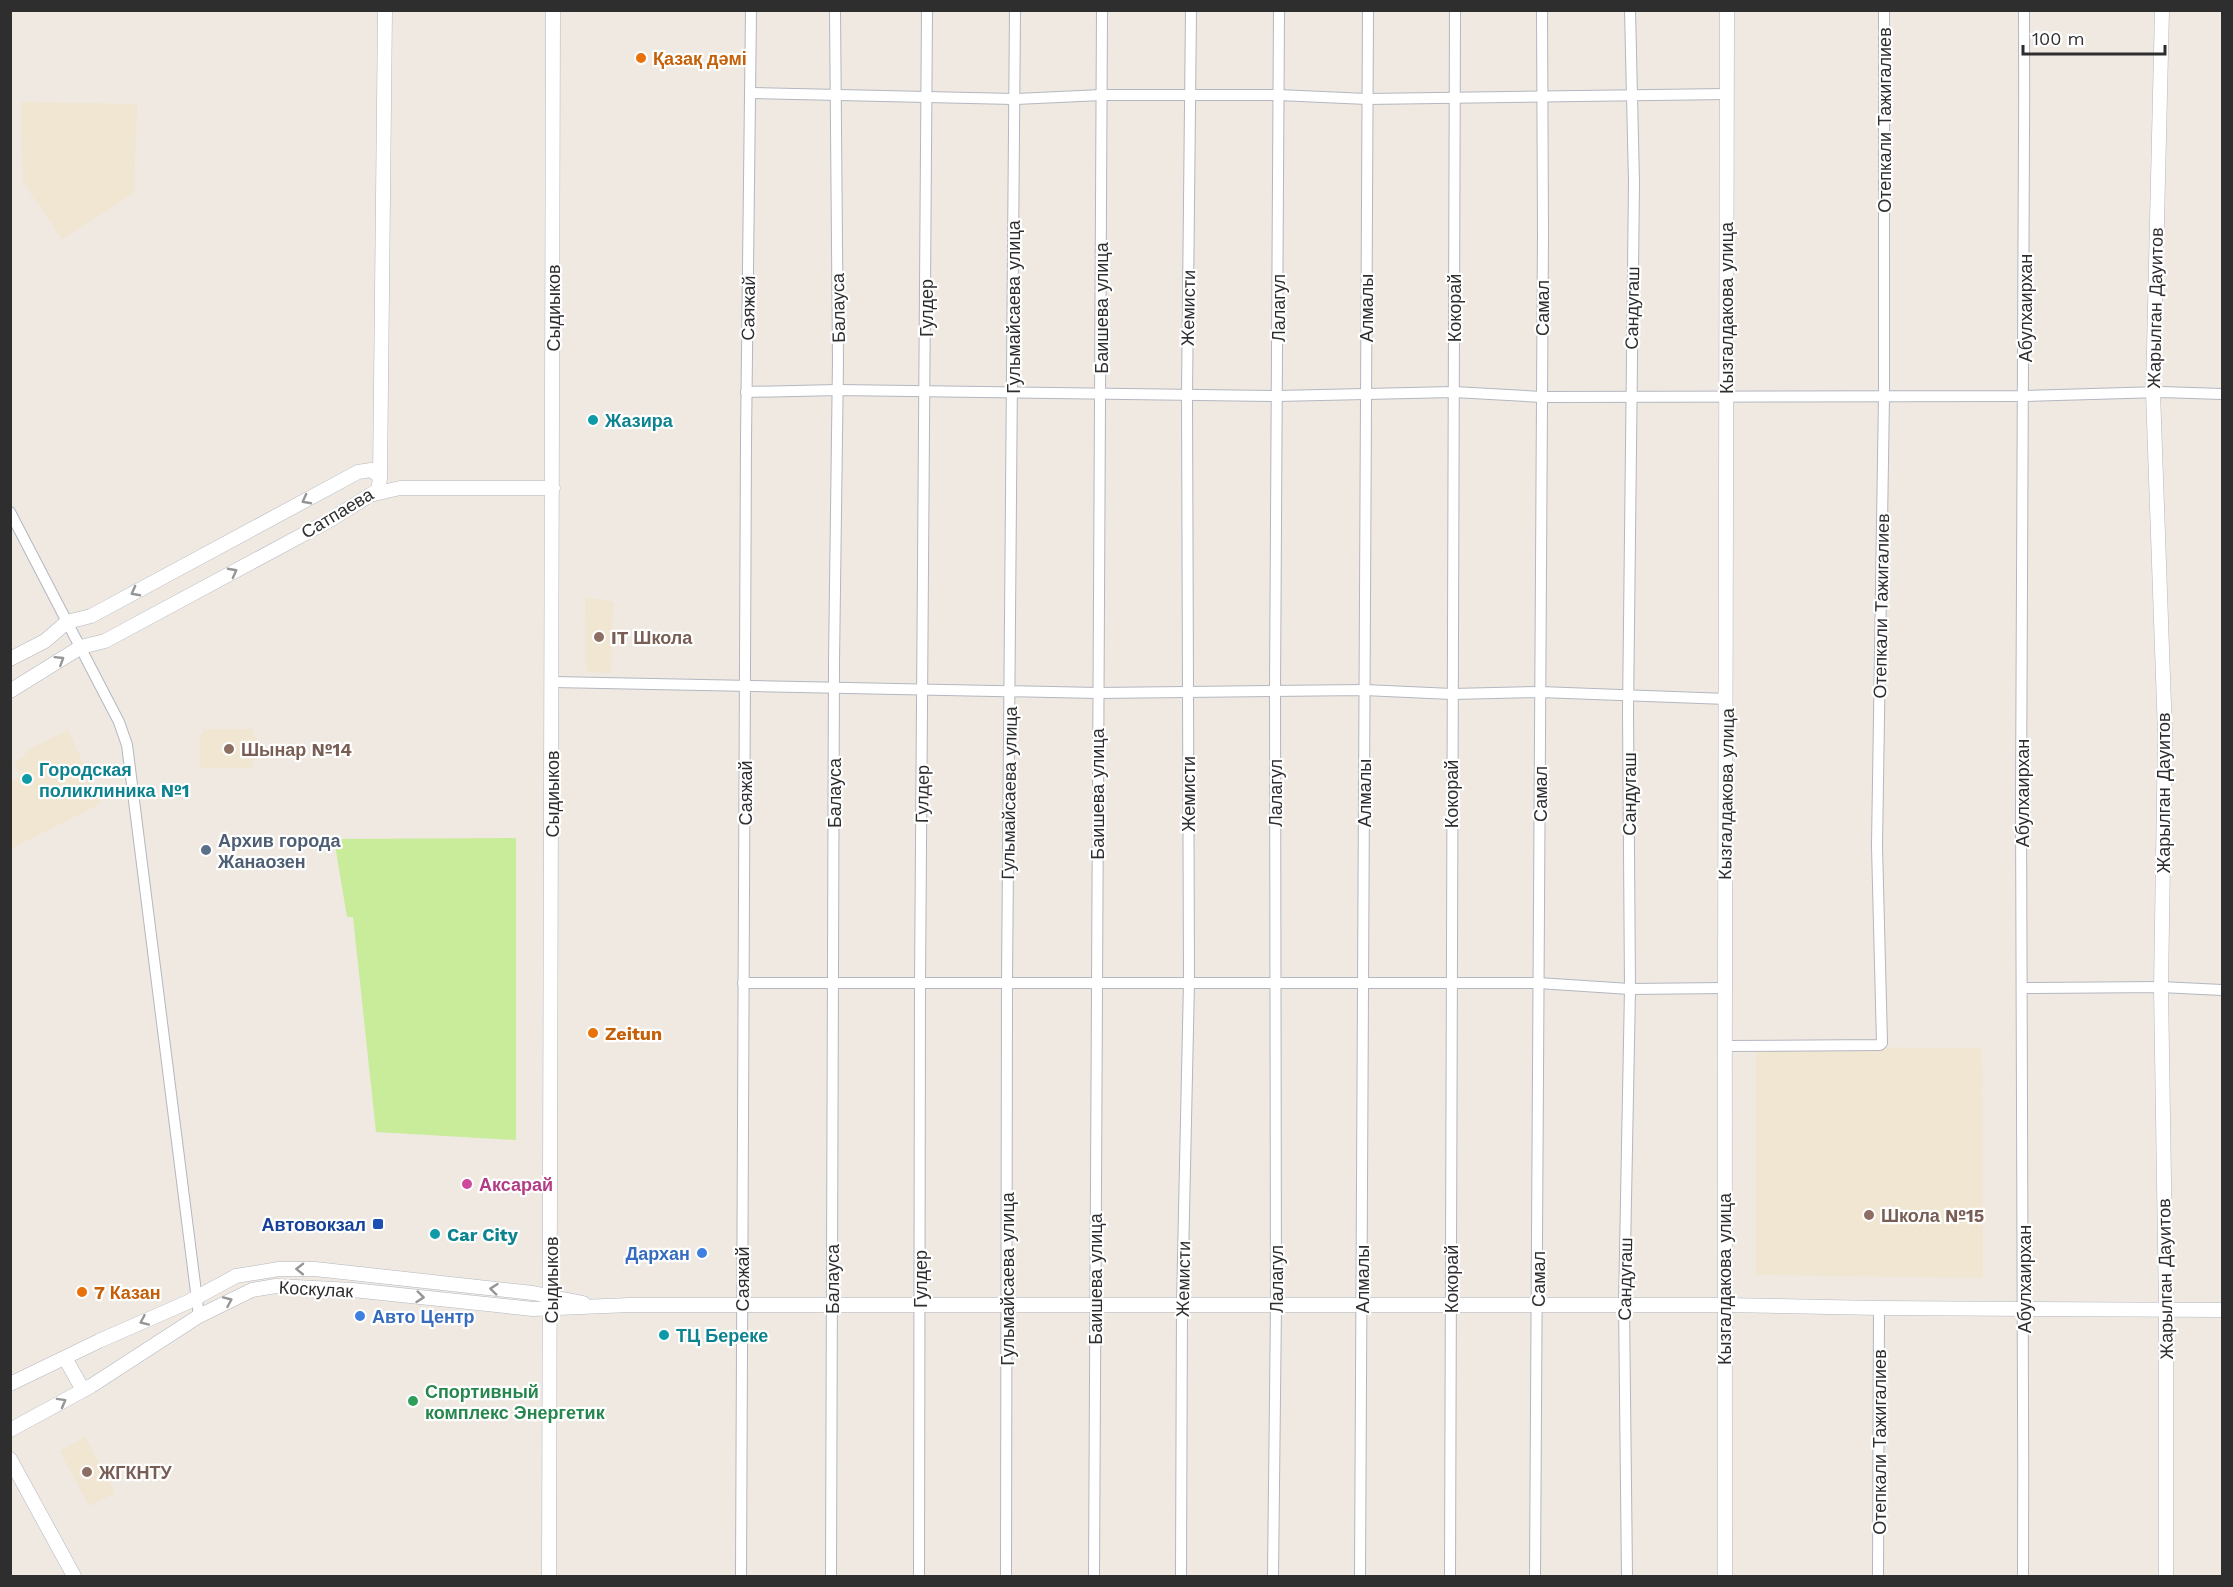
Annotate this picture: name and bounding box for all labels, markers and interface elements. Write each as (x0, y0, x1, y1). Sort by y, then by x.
scale bar (2023, 18, 2166, 56)
street label: Отепкали Тажигалиев (1874, 27, 1895, 213)
text: 100 m (2032, 28, 2085, 49)
place label: Қазақ дәмі (653, 48, 747, 69)
marker: Қазақ дәмі (634, 51, 648, 65)
street label: Гульмайсаева улица (1003, 219, 1024, 394)
street label: Кызгалдакова улица (1716, 221, 1737, 394)
street label: Жарылган Дауитов (2143, 227, 2167, 389)
street label: Баишева улица (1091, 241, 1112, 374)
street label: Абулхаирхан (2015, 254, 2036, 362)
street label: Сыдиыков (543, 264, 564, 352)
street label: Сандугаш (1621, 266, 1643, 350)
street label: Жемисти (1177, 270, 1199, 346)
street label: Балауса (827, 272, 849, 343)
street label: Лалагул (1268, 274, 1289, 342)
street label: Алмалы (1356, 274, 1377, 342)
street label: Кокорай (1444, 274, 1465, 342)
street label: Саяжай (737, 275, 759, 341)
street label: Гулдер (916, 279, 937, 337)
street label: Самал (1532, 280, 1553, 336)
place label: Жазира (604, 410, 674, 431)
marker: Жазира (586, 413, 600, 427)
street label: Сатпаева (297, 483, 378, 543)
one-way arrow (302, 493, 312, 504)
street label: Отепкали Тажигалиев (1869, 513, 1893, 699)
one-way arrow (227, 568, 238, 579)
one-way arrow (130, 585, 141, 596)
place label: IT Школа (611, 627, 693, 648)
marker: IT Школа (592, 630, 606, 644)
one-way arrow (54, 655, 64, 667)
street label: Гульмайсаева улица (997, 705, 1021, 880)
street label: Кызгалдакова улица (1714, 707, 1738, 880)
street label: Жарылган Дауитов (2153, 712, 2174, 874)
street label: Баишева улица (1087, 727, 1108, 860)
place label: Шынар №14 (241, 739, 352, 760)
street label: Абулхаирхан (2012, 739, 2033, 847)
marker: Шынар №14 (222, 742, 236, 756)
street label: Сыдиыков (542, 750, 563, 838)
street label: Сандугаш (1619, 752, 1640, 836)
street label: Жемисти (1178, 756, 1199, 832)
street label: Балауса (824, 757, 845, 828)
place label: Городская поликлиника №1 (39, 759, 189, 801)
street label: Лалагул (1265, 759, 1286, 827)
street label: Алмалы (1354, 759, 1375, 827)
street label: Саяжай (735, 760, 756, 826)
street label: Кокорай (1441, 760, 1462, 828)
street label: Гулдер (911, 765, 933, 823)
street label: Самал (1530, 766, 1551, 822)
marker: Городская поликлиника №1 (20, 772, 34, 786)
place label: Архив города Жанаозен (217, 830, 341, 872)
marker: Архив города Жанаозен (199, 843, 213, 857)
place label: Zeitun (605, 1023, 662, 1044)
marker: Zeitun (586, 1026, 600, 1040)
place label: Аксарай (479, 1174, 553, 1195)
marker: Аксарай (460, 1177, 474, 1191)
street label: Гульмайсаева улица (997, 1191, 1018, 1366)
street label: Кызгалдакова улица (1714, 1192, 1735, 1365)
street label: Жарылган Дауитов (2153, 1198, 2177, 1360)
place label: Школа №15 (1881, 1205, 1984, 1226)
marker: Школа №15 (1862, 1208, 1876, 1222)
street label: Баишева улица (1085, 1212, 1106, 1345)
place label: Автовокзал (262, 1214, 366, 1235)
marker: Автовокзал (371, 1217, 385, 1231)
place label: Car City (447, 1224, 519, 1245)
street label: Абулхаирхан (2014, 1225, 2035, 1333)
marker: Car City (428, 1227, 442, 1241)
street label: Сыдиыков (541, 1236, 562, 1324)
street label: Сандугаш (1614, 1237, 1636, 1321)
street label: Жемисти (1172, 1241, 1194, 1317)
place label: Дархан (626, 1243, 690, 1264)
street label: Балауса (822, 1243, 843, 1314)
street label: Лалагул (1266, 1245, 1287, 1313)
street label: Алмалы (1352, 1245, 1373, 1313)
street label: Кокорай (1441, 1245, 1462, 1313)
marker: Дархан (695, 1246, 709, 1260)
street label: Саяжай (732, 1246, 753, 1312)
street label: Гулдер (910, 1250, 931, 1308)
street label: Самал (1528, 1251, 1549, 1307)
one-way arrow (295, 1263, 304, 1275)
street label: Коскулак (278, 1277, 354, 1301)
place label: 7 Казан (94, 1282, 161, 1303)
one-way arrow (489, 1283, 498, 1296)
marker: 7 Казан (75, 1285, 89, 1299)
one-way arrow (416, 1290, 425, 1303)
one-way arrow (222, 1296, 233, 1308)
place label: Авто Центр (372, 1306, 475, 1327)
marker: Авто Центр (353, 1309, 367, 1323)
one-way arrow (139, 1314, 150, 1326)
place label: ТЦ Береке (676, 1325, 768, 1346)
marker: ТЦ Береке (657, 1328, 671, 1342)
street label: Отепкали Тажигалиев (1869, 1349, 1890, 1535)
place label: Спортивный комплекс Энергетик (425, 1381, 606, 1423)
marker: Спортивный комплекс Энергетик (406, 1394, 420, 1408)
one-way arrow (56, 1398, 66, 1409)
place label: ЖГКНТУ (98, 1462, 172, 1483)
marker: ЖГКНТУ (80, 1465, 94, 1479)

